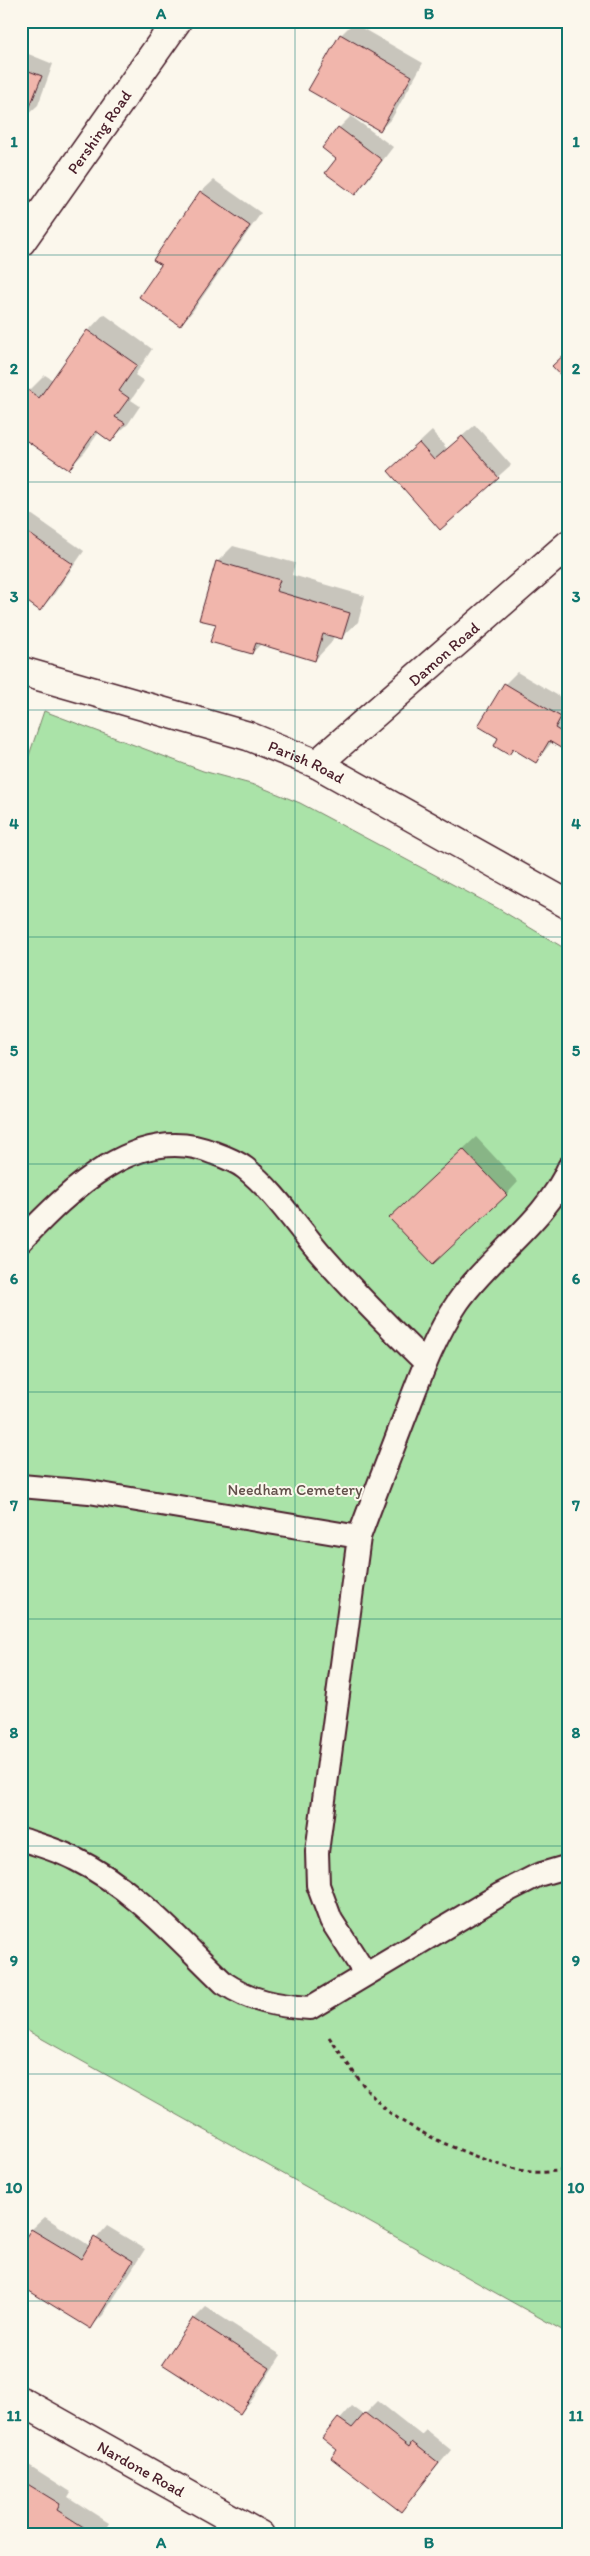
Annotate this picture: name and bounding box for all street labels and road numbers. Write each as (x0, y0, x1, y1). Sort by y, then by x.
street label: Pershing Road (63, 86, 135, 178)
street label: Damon Road (405, 618, 483, 690)
street label: Parish Road (266, 736, 348, 788)
street label: Nardone Road (94, 2437, 188, 2501)

